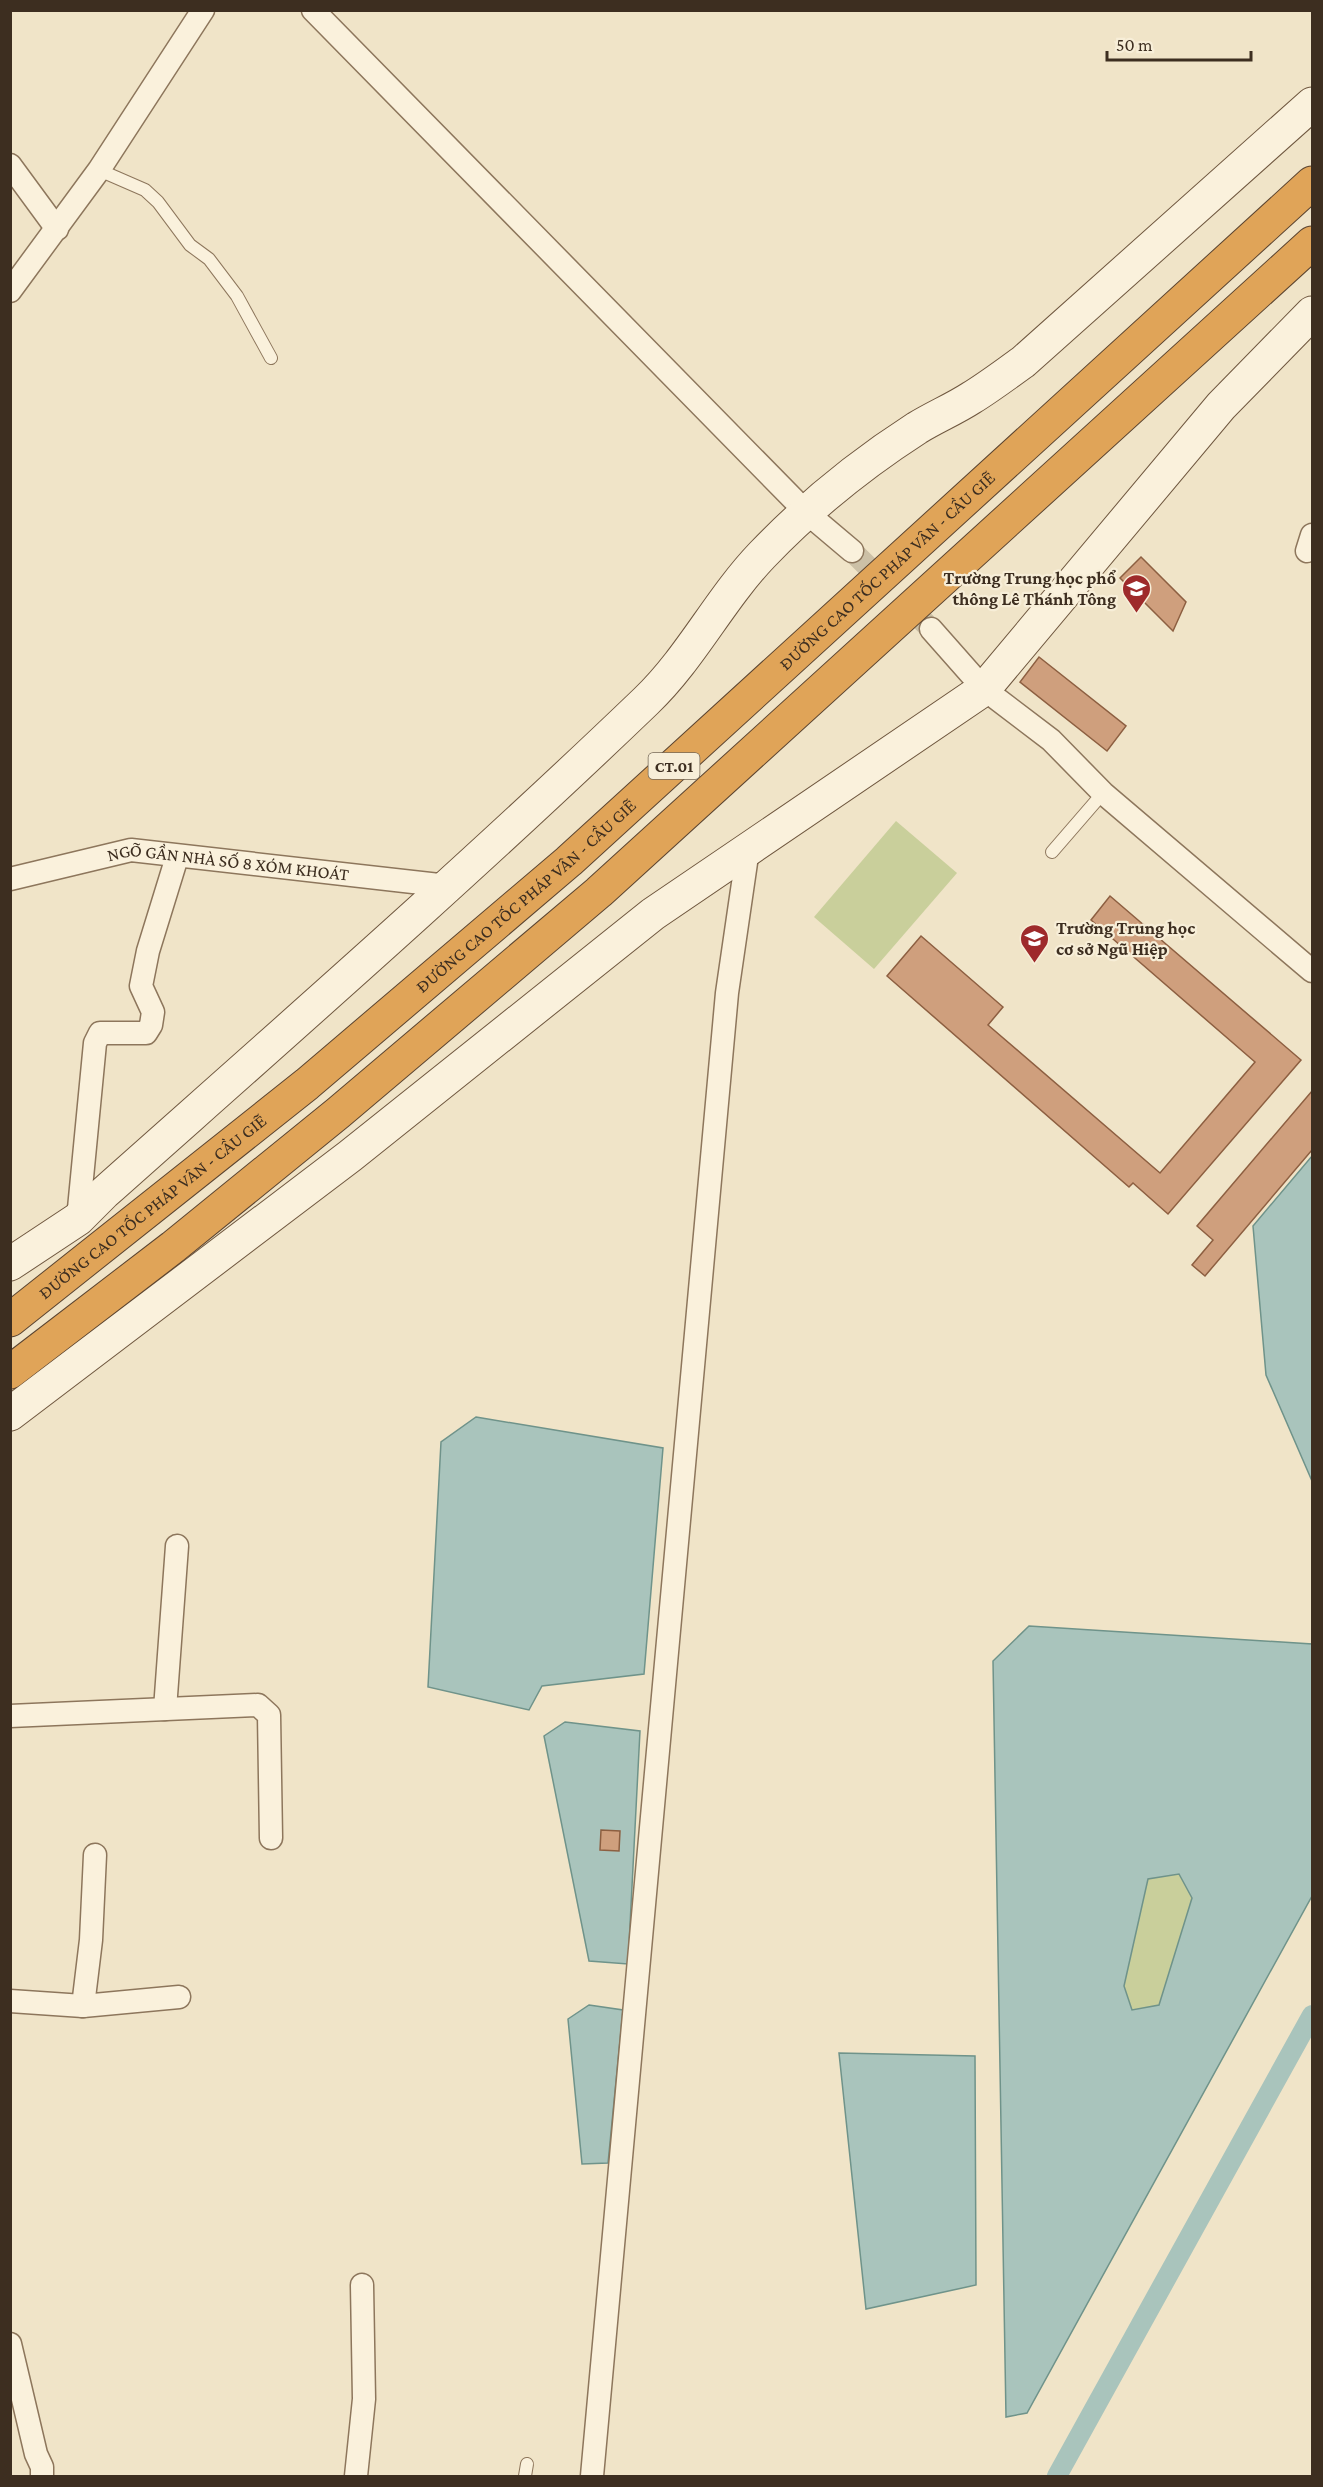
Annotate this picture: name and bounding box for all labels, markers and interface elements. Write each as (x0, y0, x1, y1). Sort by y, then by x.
scale bar (1107, 24, 1251, 62)
text: 50 m (1116, 35, 1153, 55)
street label: ĐƯỜNG CAO TỐC PHÁP VÂN - CẦU GIẼ (775, 467, 999, 674)
place label: Trường Trung học phổ thông Lê Thánh Tông (944, 568, 1117, 609)
school or university icon: Trường Trung học phổ thông Lê Thánh Tông (1121, 572, 1153, 614)
road number: CT.01 (648, 753, 700, 779)
street label: ĐƯỜNG CAO TỐC PHÁP VÂN - CẦU GIẼ (412, 795, 640, 997)
street label: NGÕ GẦN NHÀ SỐ 8 XÓM KHOÁT (105, 840, 350, 885)
place label: Trường Trung học cơ sở Ngũ Hiệp (1056, 918, 1195, 959)
school or university icon: Trường Trung học cơ sở Ngũ Hiệp (1019, 922, 1051, 964)
street label: ĐƯỜNG CAO TỐC PHÁP VÂN - CẦU GIẼ (35, 1110, 270, 1303)

